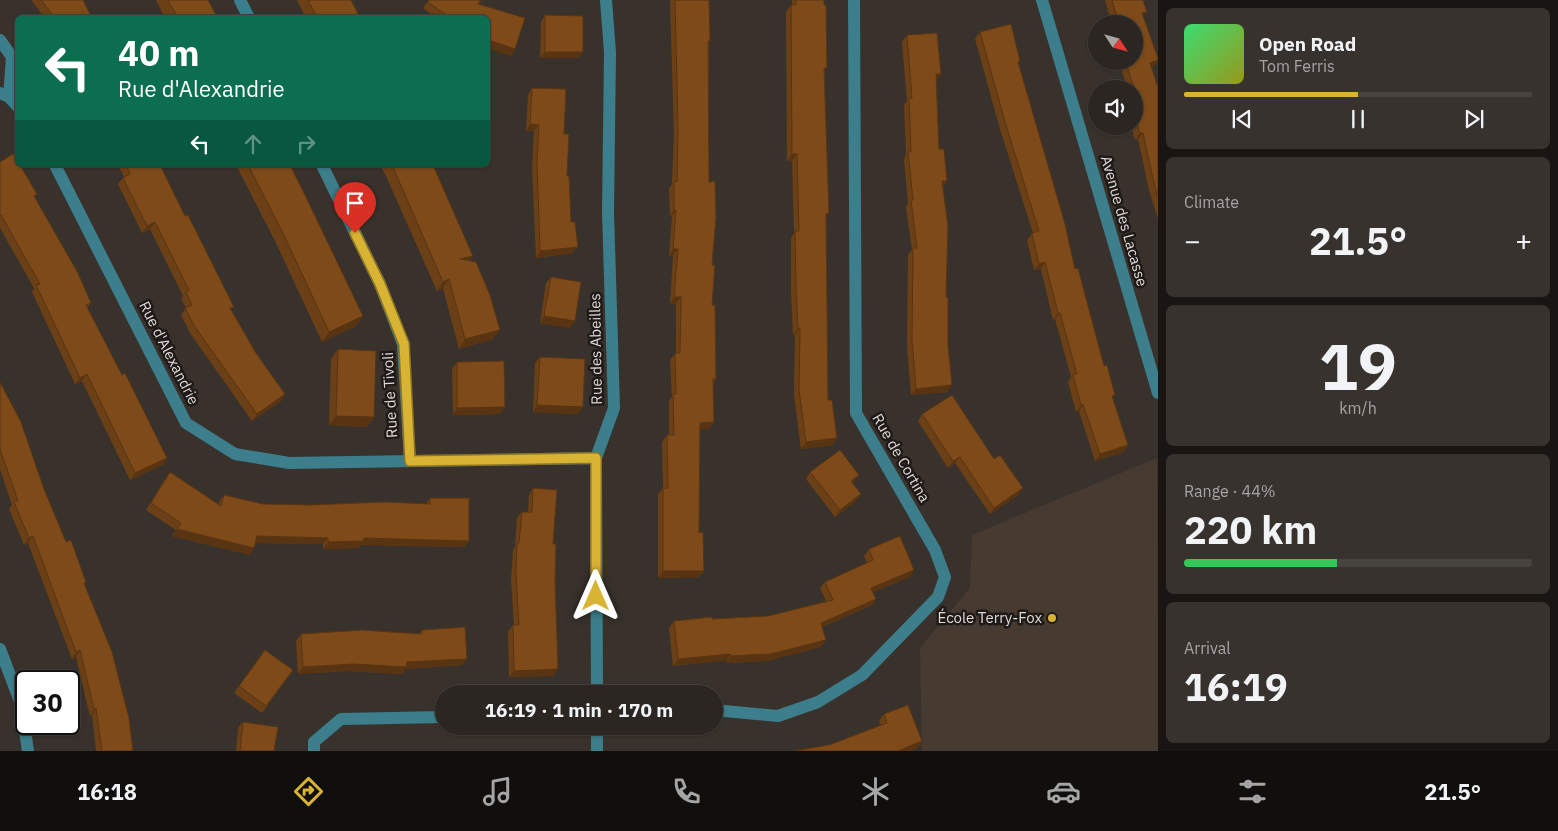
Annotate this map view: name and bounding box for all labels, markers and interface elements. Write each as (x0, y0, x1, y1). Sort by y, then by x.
north arrow (1088, 15, 1142, 70)
map controls (1088, 15, 1143, 135)
text: 40 m (118, 30, 200, 76)
text: Open Road (1259, 32, 1356, 56)
icon: left (35, 35, 100, 100)
text: Tom Ferris (1259, 56, 1335, 76)
text: Rue d'Alexandrie (118, 74, 285, 103)
button: sound (1088, 80, 1143, 135)
icon: previous (1228, 105, 1256, 133)
icon: pause (1344, 105, 1372, 133)
icon: next (1460, 105, 1488, 133)
icon: left (186, 130, 214, 158)
icon: ahead (239, 130, 267, 158)
icon: right (292, 130, 320, 158)
street label: Avenue des Lacasse (1097, 153, 1152, 288)
pin (334, 182, 376, 233)
icon: arrive (341, 189, 369, 217)
text: Climate (1184, 192, 1239, 212)
text: 21.5° (1309, 216, 1407, 265)
text: − (1184, 222, 1201, 259)
text: + (1515, 222, 1532, 259)
street label: Rue des Abeilles (585, 293, 606, 405)
street label: Rue d'Alexandrie (135, 298, 204, 408)
text: 19 (1319, 323, 1397, 408)
street label: Rue de Tivoli (378, 351, 401, 439)
text: km/h (1339, 398, 1377, 418)
street label: Rue de Cortina (868, 410, 934, 505)
text: Range · 44% (1184, 481, 1276, 501)
text: 220 km (1184, 505, 1317, 554)
position arrow (569, 569, 621, 621)
place label: École Terry-Fox (938, 608, 1042, 627)
marker: École Terry-Fox (1046, 612, 1058, 624)
text: Arrival (1184, 638, 1231, 658)
text: 16:19 (1184, 662, 1288, 711)
speed limit sign: 30 (15, 670, 80, 735)
text: 16:19 · 1 min · 170 m (485, 698, 673, 722)
icon: directions (291, 774, 326, 809)
icon: music (480, 774, 515, 809)
icon: phone (669, 774, 704, 809)
icon: climate (858, 774, 893, 809)
icon: car (1046, 774, 1081, 809)
icon: filters (1235, 774, 1270, 809)
text: 16:18 (77, 777, 137, 806)
text: 21.5° (1424, 777, 1481, 806)

